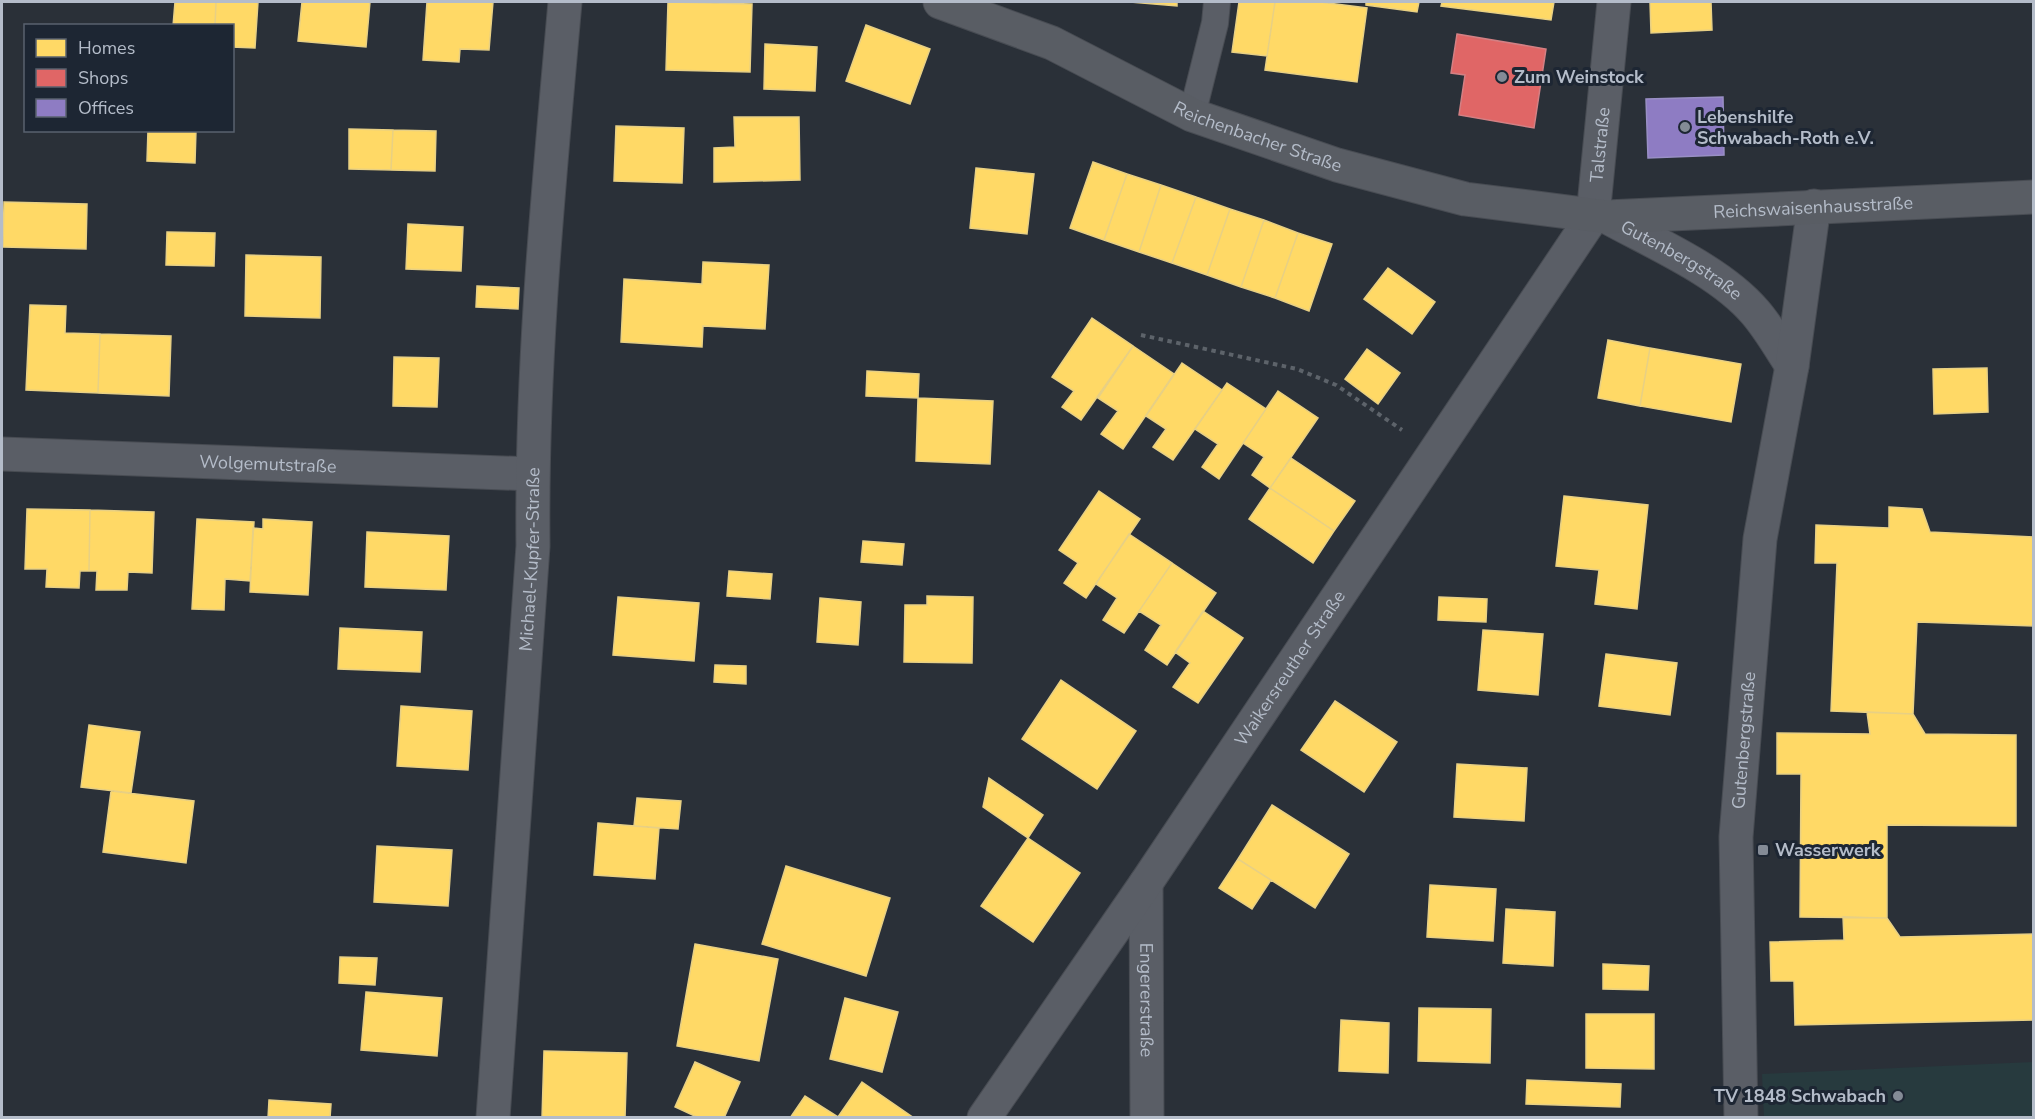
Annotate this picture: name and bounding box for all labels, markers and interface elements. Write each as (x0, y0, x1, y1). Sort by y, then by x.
legend (24, 24, 234, 132)
text: Homes (78, 36, 135, 60)
place label: Zum Weinstock (1514, 65, 1644, 89)
text: Shops (78, 66, 128, 90)
marker: Zum Weinstock (1495, 70, 1509, 84)
street label: Reichenbacher Straße (1169, 95, 1345, 178)
text: Offices (78, 96, 134, 120)
place label: Lebenshilfe Schwabach-Roth e.V. (1697, 105, 1874, 150)
street label: Talstraße (1584, 106, 1616, 184)
marker: Lebenshilfe Schwabach-Roth e.V. (1678, 120, 1692, 134)
street label: Reichswaisenhausstraße (1713, 191, 1914, 224)
street label: Gutenbergstraße (1617, 214, 1747, 305)
street label: Wolgemutstraße (199, 449, 337, 479)
street label: Michael-Kupfer-Straße (514, 467, 545, 652)
street label: Waikersreuther Straße (1229, 585, 1351, 751)
street label: Gutenbergstraße (1726, 671, 1761, 810)
place label: Wasserwerk (1775, 838, 1881, 862)
marker: Wasserwerk (1756, 843, 1770, 857)
street label: Engererstraße (1134, 943, 1159, 1057)
place label: TV 1848 Schwabach (1714, 1084, 1886, 1108)
marker: TV 1848 Schwabach (1891, 1089, 1905, 1103)

